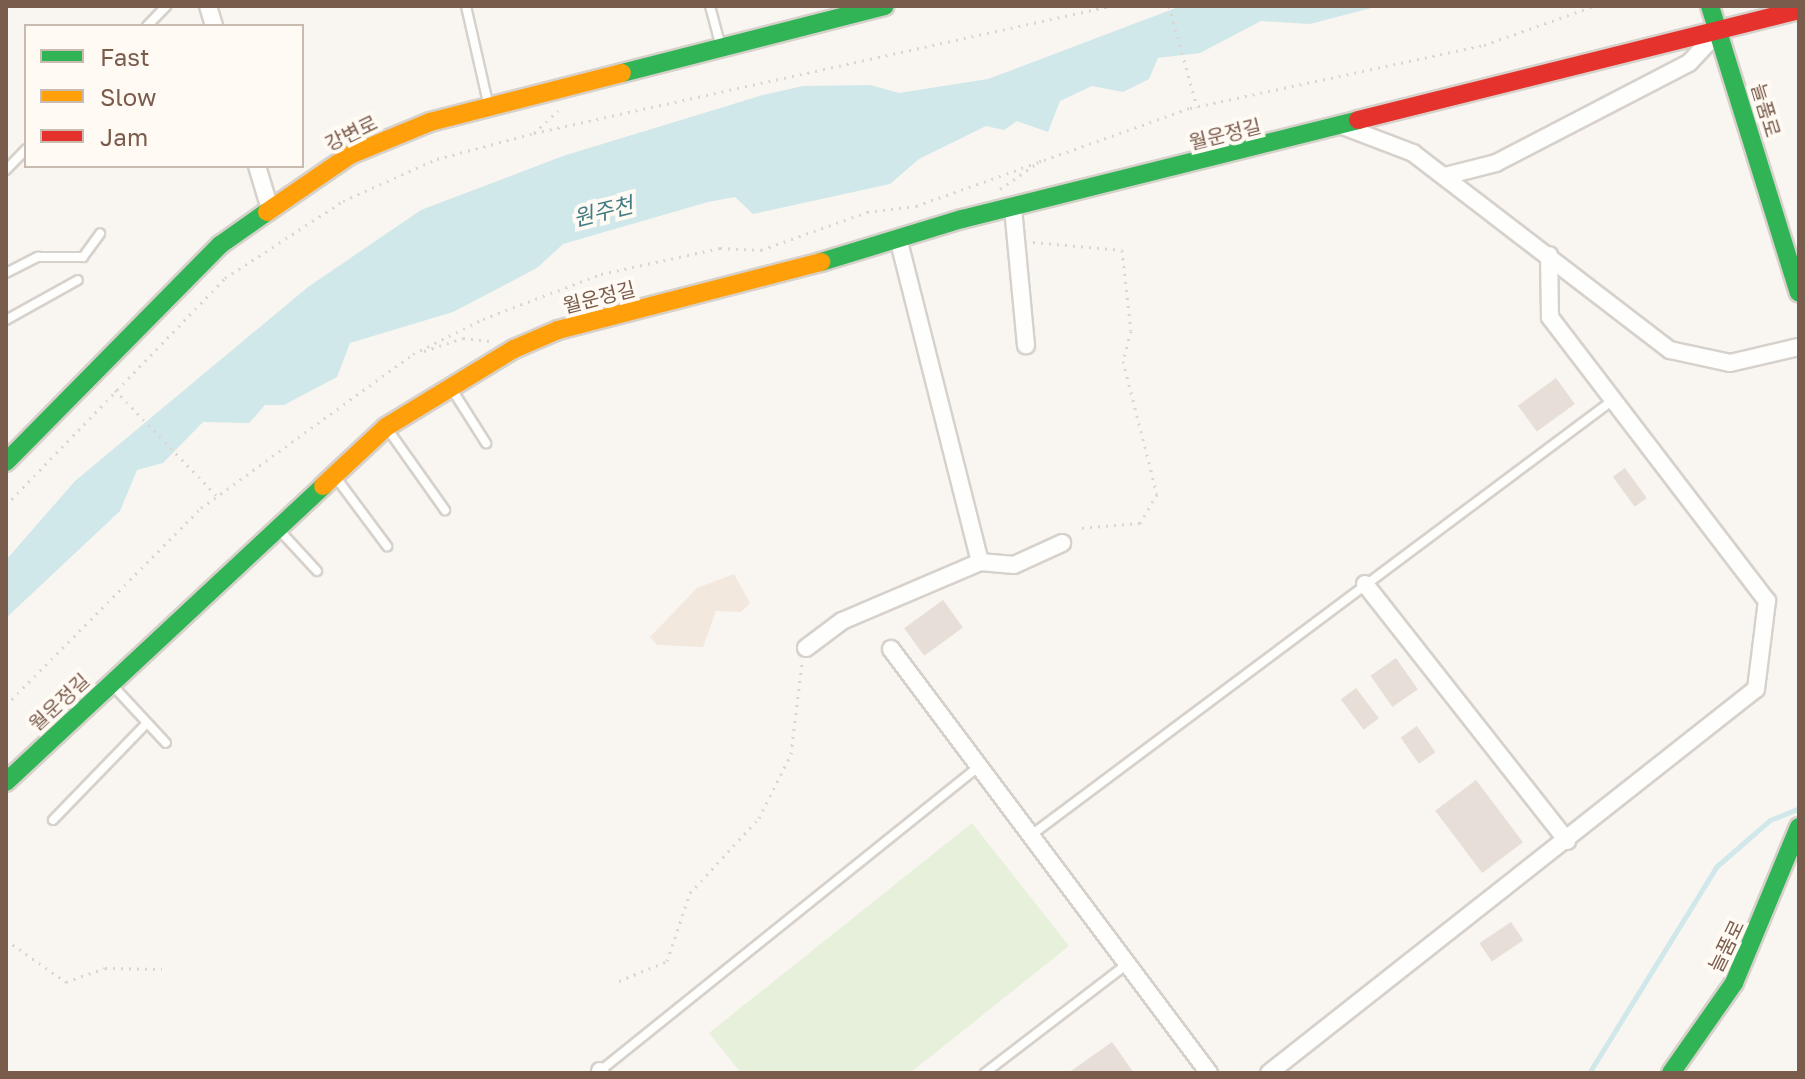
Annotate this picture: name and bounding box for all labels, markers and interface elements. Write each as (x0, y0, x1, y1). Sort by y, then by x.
legend (24, 24, 304, 168)
text: Fast (100, 42, 150, 71)
street label: 늘품로 (1746, 80, 1786, 140)
text: Slow (100, 82, 156, 111)
street label: 강변로 (321, 110, 381, 156)
street label: 월운정길 (1186, 113, 1264, 155)
text: Jam (100, 122, 148, 151)
water label: 원주천 (570, 191, 636, 231)
street label: 월운정길 (560, 276, 638, 318)
street label: 월운정길 (24, 668, 94, 736)
street label: 늘품로 (1703, 916, 1749, 976)

